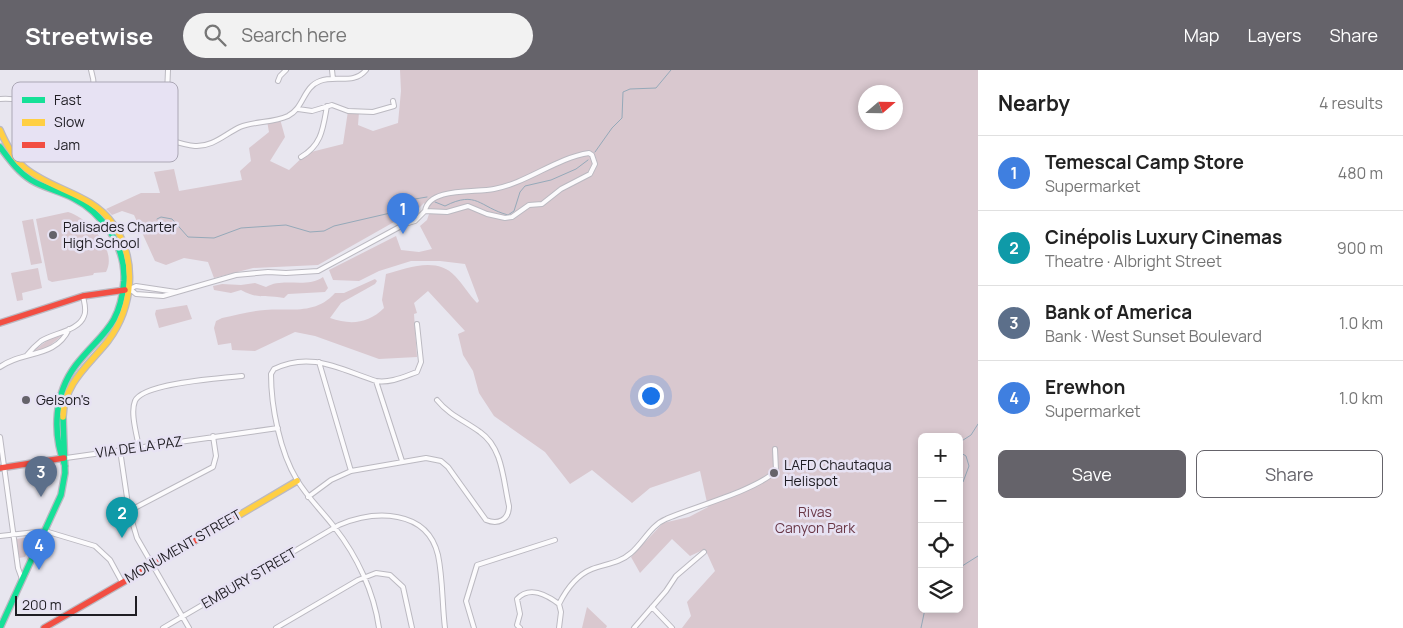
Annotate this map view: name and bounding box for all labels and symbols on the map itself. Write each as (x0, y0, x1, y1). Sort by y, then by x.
legend (12, 82, 178, 162)
north arrow (858, 85, 903, 130)
text: Fast (54, 90, 82, 109)
text: Slow (54, 112, 85, 131)
text: Jam (54, 135, 80, 154)
pin: 1 (387, 193, 419, 234)
place label: Palisades Charter High School (63, 217, 177, 252)
marker: Palisades Charter High School (47, 229, 59, 241)
your location (638, 383, 664, 409)
place label: Gelson's (36, 390, 90, 409)
marker: Gelson's (20, 394, 32, 406)
street label: VIA DE LA PAZ (94, 431, 184, 462)
place label: LAFD Chautaqua Helispot (784, 455, 891, 490)
pin: 3 (25, 456, 57, 497)
marker: LAFD Chautaqua Helispot (768, 467, 780, 479)
pin: 2 (106, 497, 138, 538)
park label: Rivas Canyon Park (775, 502, 856, 537)
street label: MONUMENT STREET (121, 504, 245, 587)
pin: 4 (23, 529, 55, 570)
street label: EMBURY STREET (198, 542, 300, 613)
scale bar (15, 593, 138, 616)

